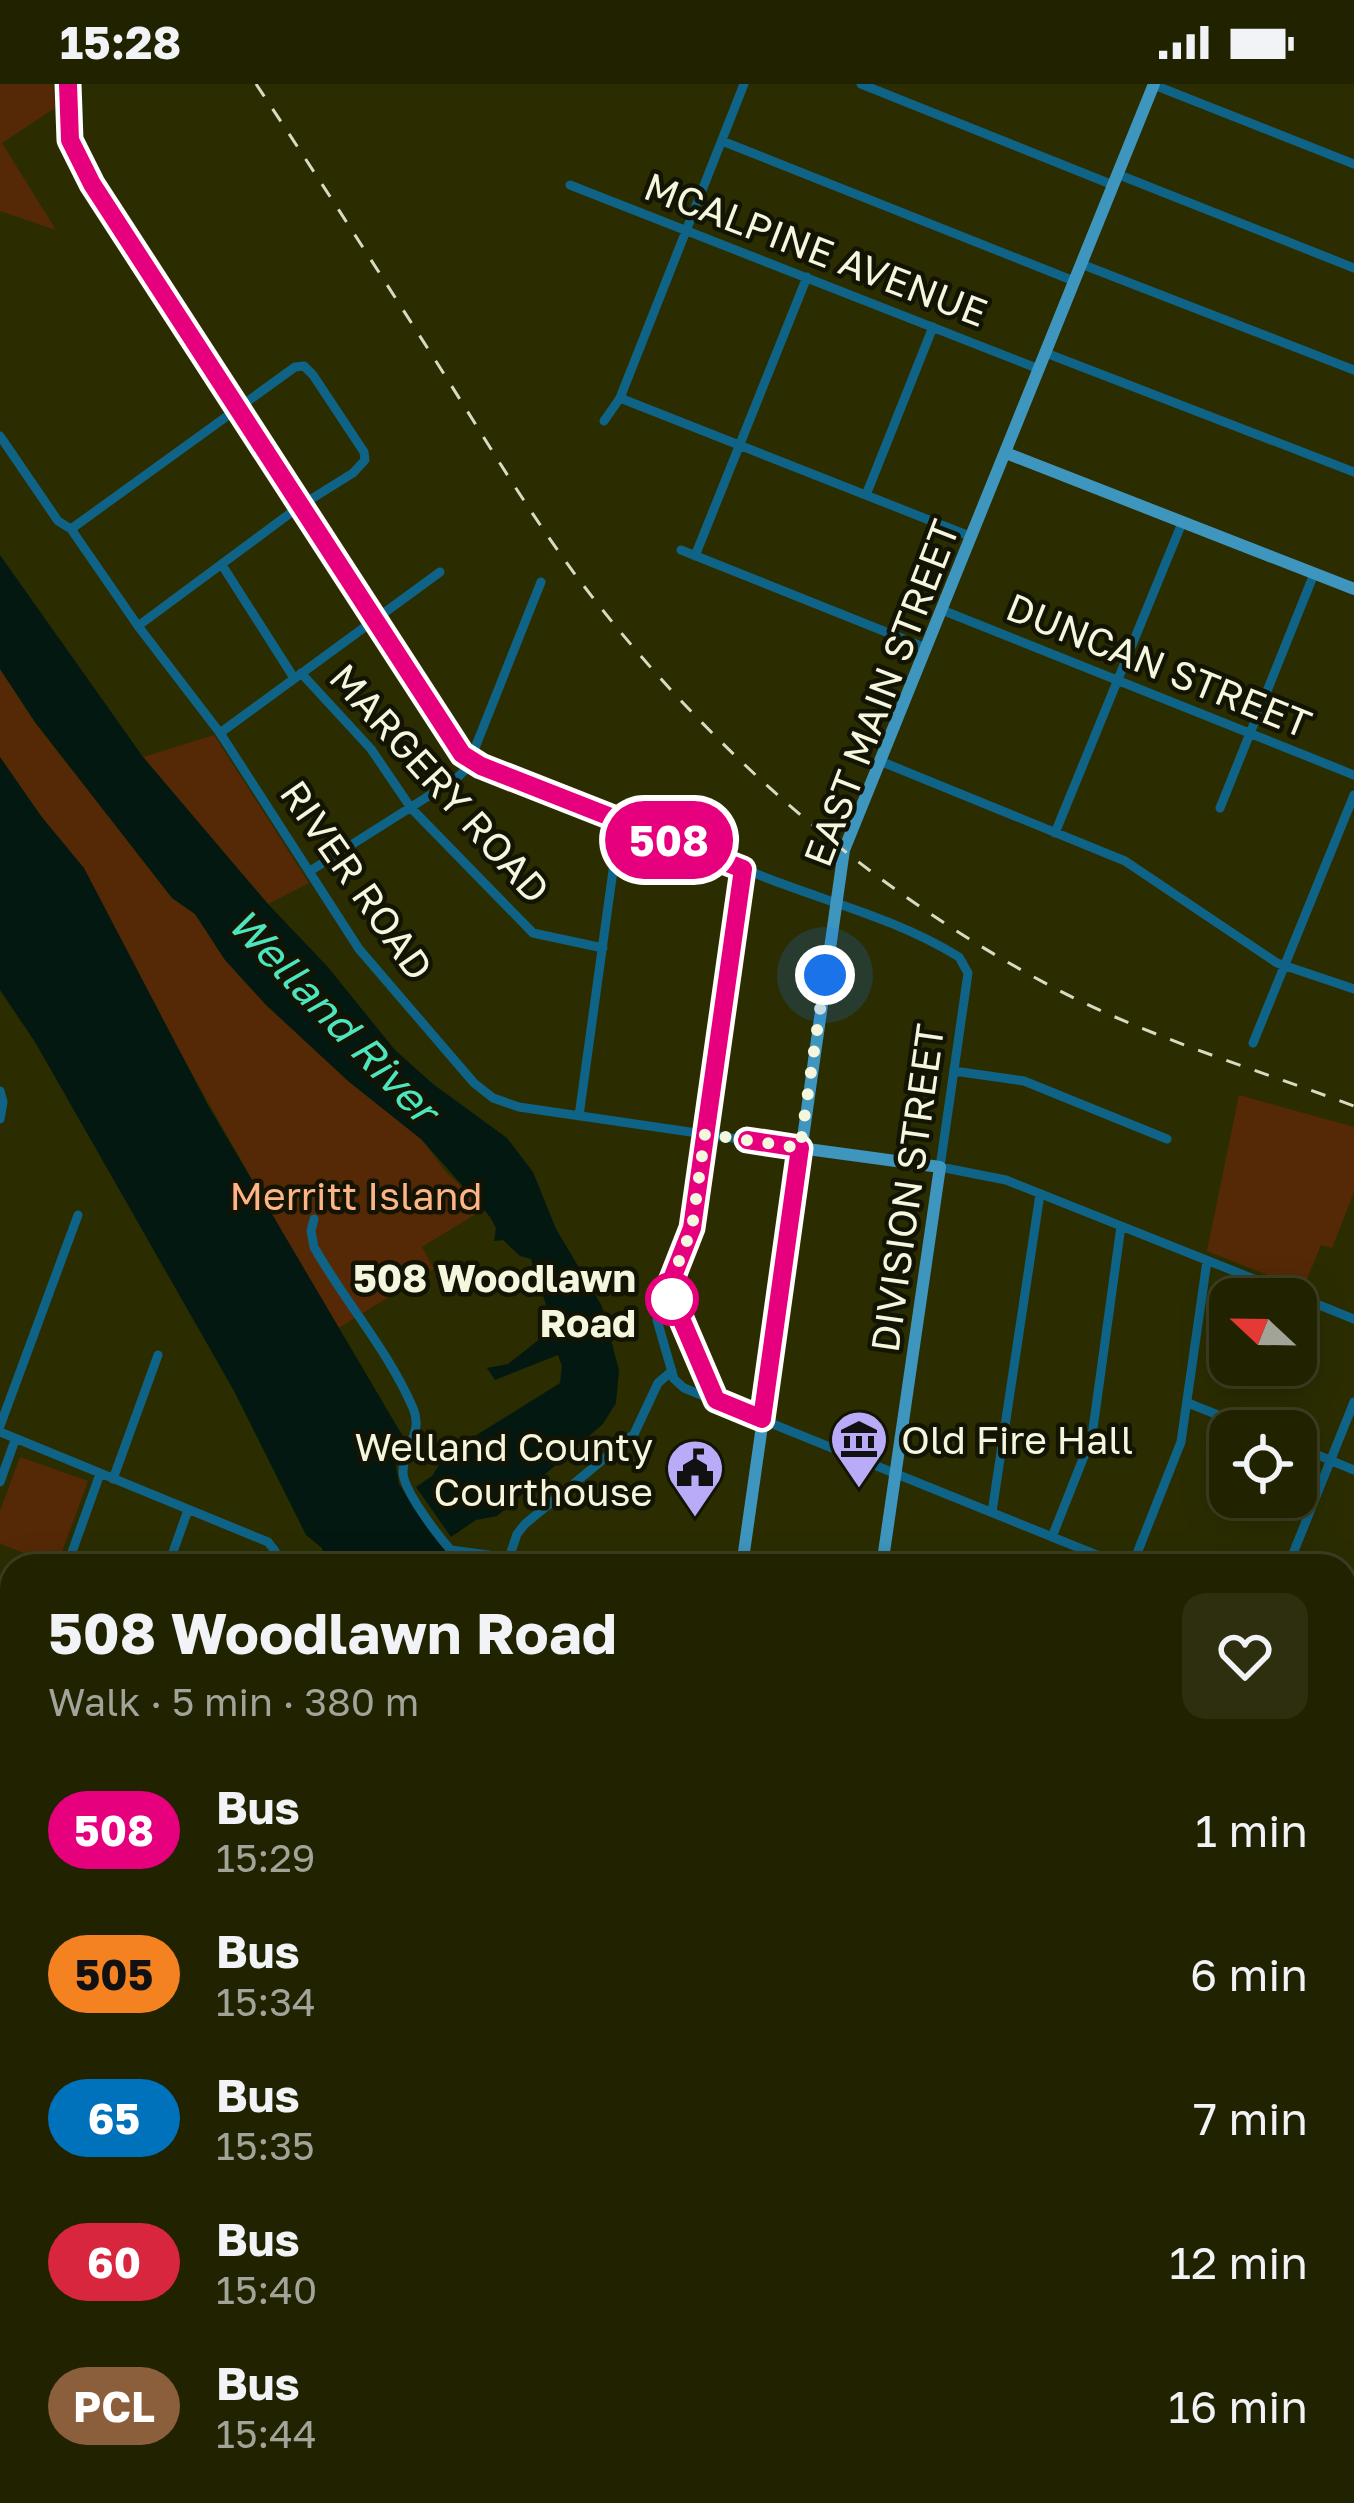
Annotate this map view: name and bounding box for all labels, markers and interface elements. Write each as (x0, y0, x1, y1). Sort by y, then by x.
text: 15:28 (60, 15, 181, 69)
street label: MCALPINE AVENUE (638, 162, 994, 336)
street label: EAST MAIN STREET (793, 513, 969, 873)
street label: DUNCAN STREET (1000, 583, 1318, 747)
street label: MARGERY ROAD (320, 654, 560, 912)
street label: RIVER ROAD (271, 771, 443, 989)
line badge: 508 (600, 801, 738, 879)
text: 508 (629, 815, 709, 865)
water label: Welland River (219, 897, 453, 1137)
your location (795, 945, 855, 1005)
street label: DIVISION STREET (861, 1021, 953, 1355)
park label: Merritt Island (230, 1172, 483, 1219)
place label: 508 Woodlawn Road (353, 1254, 636, 1346)
marker: 508 Woodlawn Road (647, 1274, 697, 1324)
north arrow (1209, 1278, 1317, 1386)
map controls (1209, 1278, 1317, 1518)
museum icon: Old Fire Hall (828, 1408, 890, 1490)
button: locate (1209, 1410, 1317, 1518)
place label: Old Fire Hall (901, 1416, 1133, 1463)
place label: Welland County Courthouse (354, 1423, 653, 1515)
public building icon: Welland County Courthouse (664, 1437, 726, 1519)
button: heart (1182, 1593, 1308, 1719)
text: 508 Woodlawn Road (48, 1598, 617, 1667)
text: Walk · 5 min · 380 m (48, 1678, 419, 1725)
text: Bus (216, 1780, 300, 1834)
text: 1 min (1195, 1803, 1308, 1857)
text: 508 (74, 1805, 154, 1855)
text: 15:29 (216, 1834, 315, 1881)
text: Bus (216, 1924, 300, 1978)
text: 6 min (1190, 1947, 1308, 2001)
text: 505 (75, 1949, 153, 1999)
text: 15:34 (216, 1978, 316, 2025)
text: Bus (216, 2068, 300, 2122)
text: 7 min (1193, 2091, 1308, 2145)
text: 65 (88, 2093, 140, 2143)
text: 15:35 (216, 2122, 315, 2169)
text: Bus (216, 2212, 300, 2266)
text: 12 min (1169, 2235, 1308, 2289)
text: 60 (87, 2237, 141, 2287)
text: 15:40 (216, 2266, 317, 2313)
text: Bus (216, 2356, 300, 2410)
text: 16 min (1168, 2379, 1308, 2433)
text: PCL (73, 2381, 155, 2431)
text: 15:44 (216, 2410, 317, 2457)

